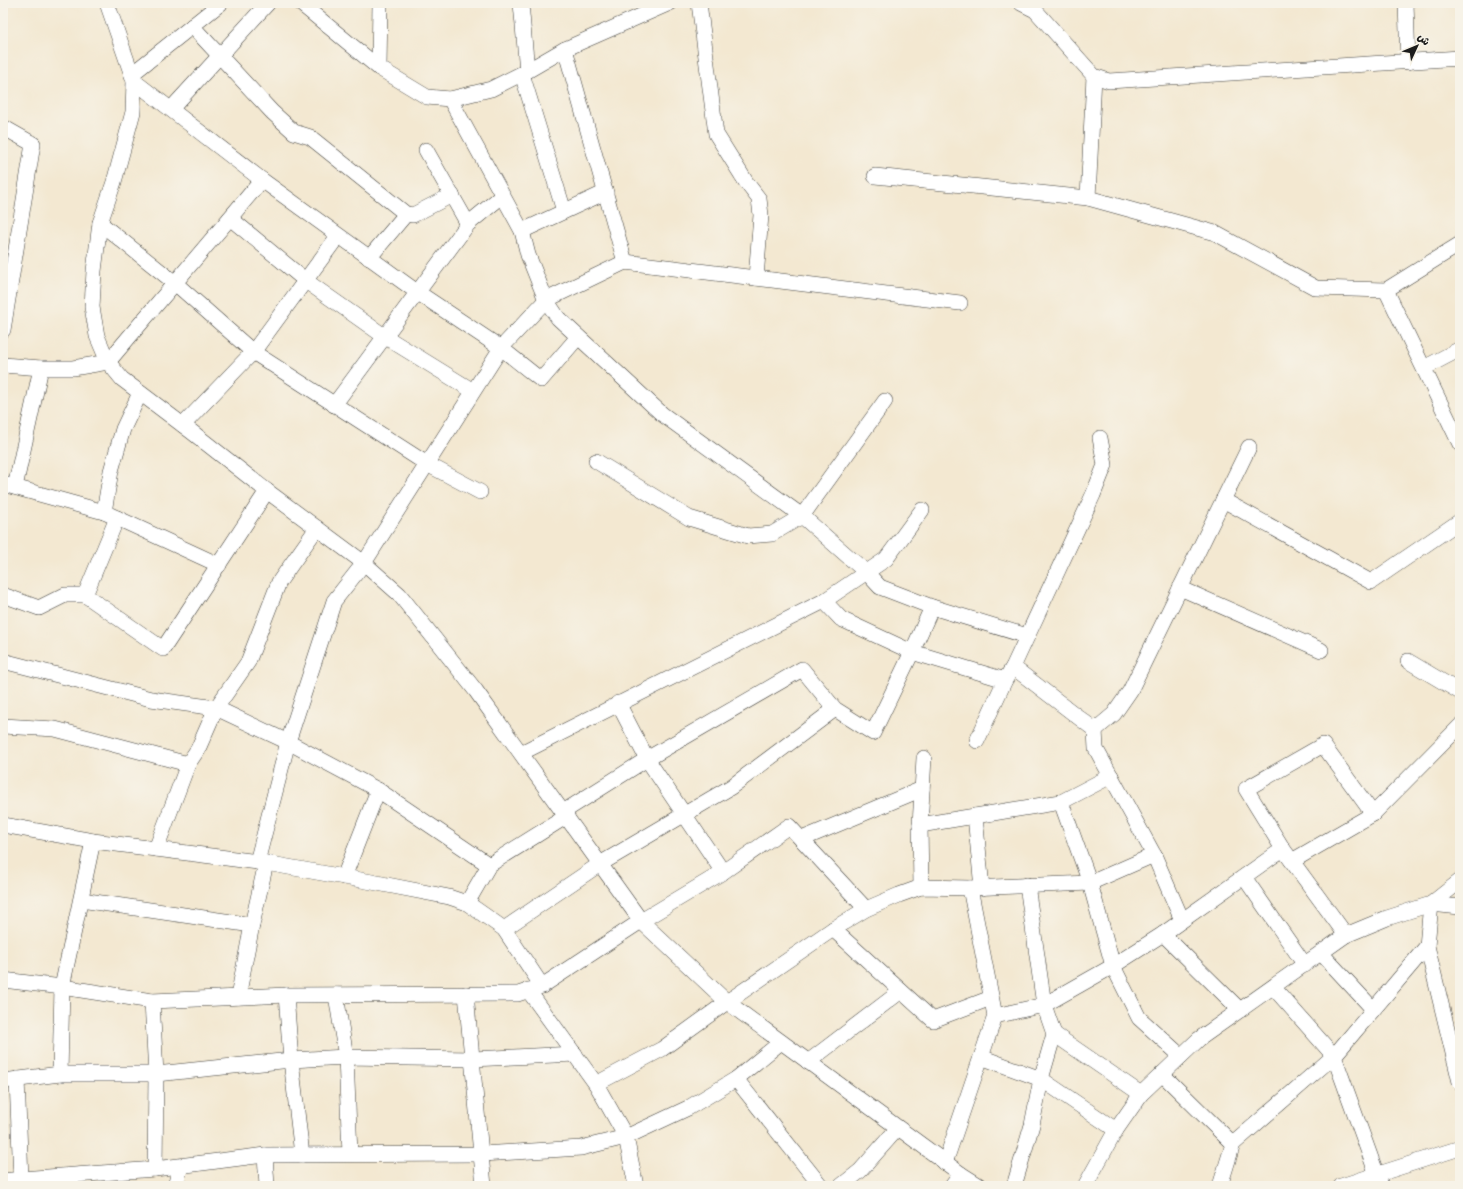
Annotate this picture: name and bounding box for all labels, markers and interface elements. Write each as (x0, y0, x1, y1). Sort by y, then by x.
north arrow (1397, 26, 1437, 66)
text: ش (1414, 28, 1435, 49)

